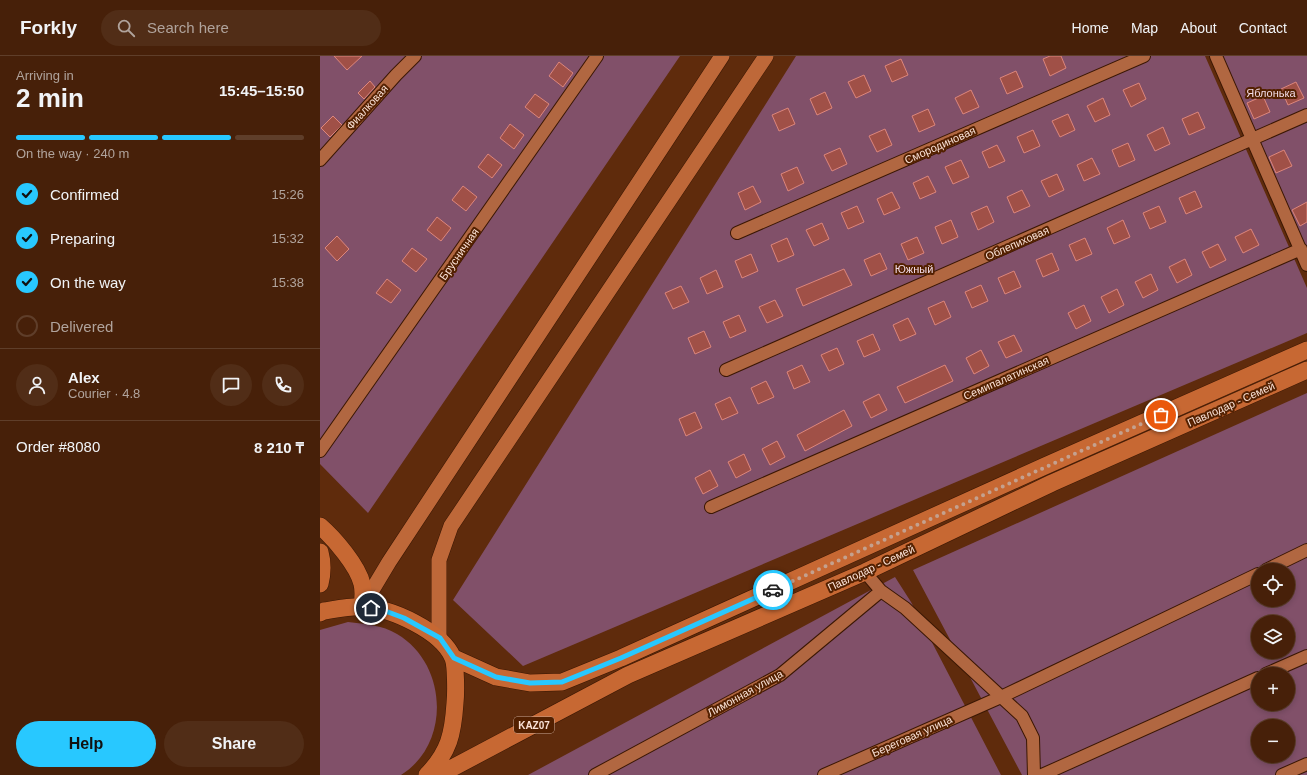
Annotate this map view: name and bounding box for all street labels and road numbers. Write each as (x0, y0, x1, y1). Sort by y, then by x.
street label: Фиалковая (344, 82, 390, 132)
street label: Смородиновая (903, 124, 977, 166)
street label: Облепиховая (983, 224, 1051, 262)
street label: Брусничная (437, 226, 481, 282)
street label: Семипалатинская (962, 354, 1051, 402)
street label: Павлодар - Семей (1185, 379, 1277, 429)
street label: Павлодар - Семей (826, 543, 916, 593)
street label: Лимонная улица (705, 667, 786, 719)
street label: Береговая улица (870, 713, 955, 759)
road number: KAZ07 (514, 717, 554, 733)

